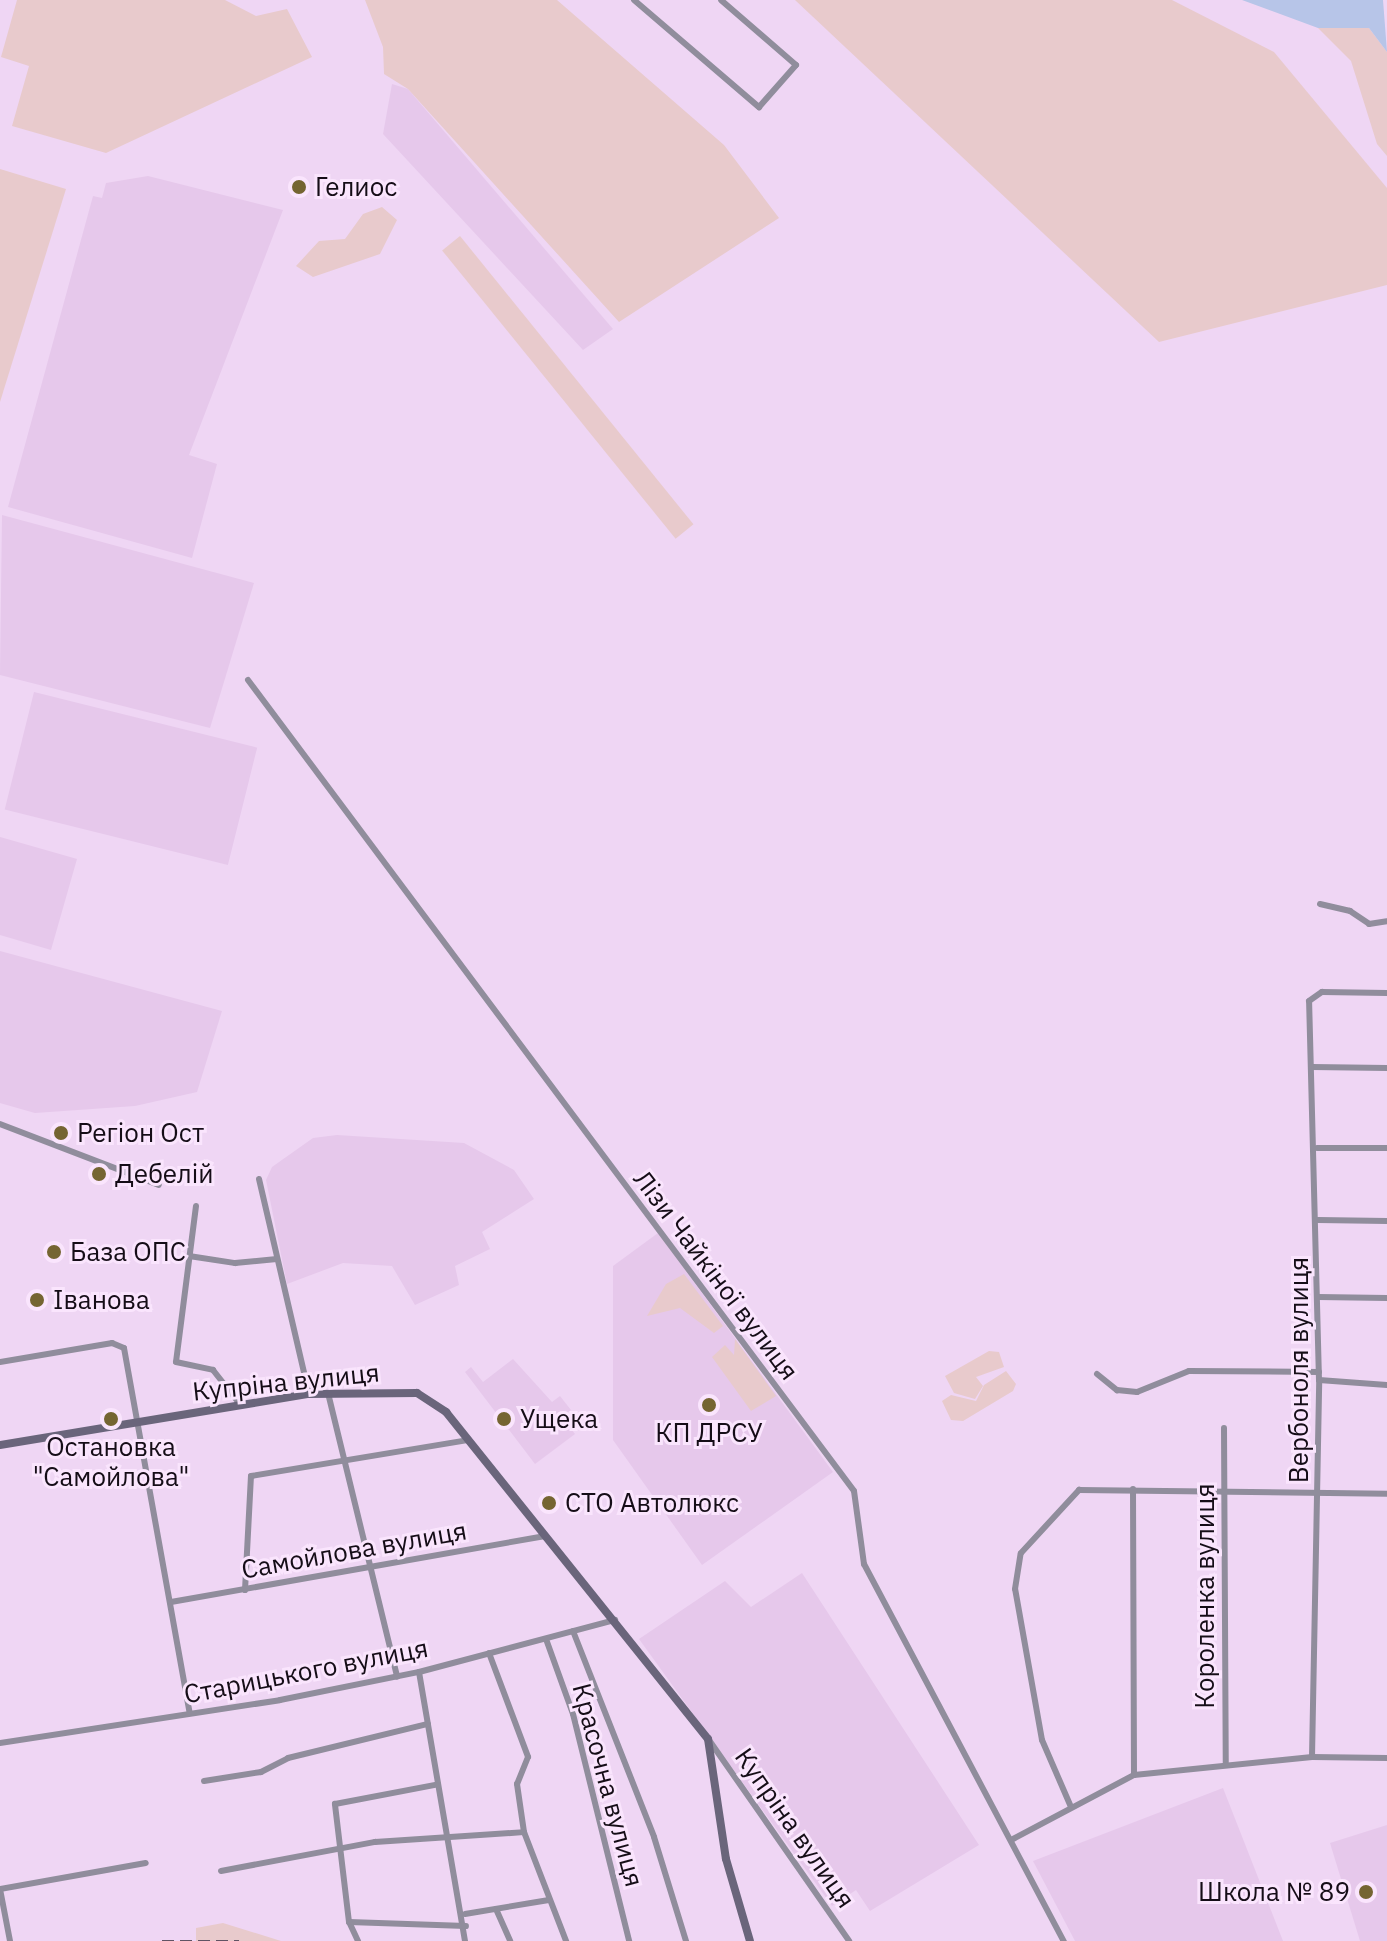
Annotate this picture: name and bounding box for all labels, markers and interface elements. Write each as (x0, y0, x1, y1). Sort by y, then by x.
place label: Гелиос (315, 171, 397, 203)
marker: Гелиос (290, 178, 308, 196)
place label: Регіон Ост (77, 1117, 204, 1149)
marker: Регіон Ост (52, 1124, 70, 1142)
place label: Дебелій (115, 1158, 214, 1190)
street label: Лізи Чайкіної вулиця (627, 1164, 805, 1386)
marker: Дебелій (90, 1165, 108, 1183)
place label: База ОПС (70, 1236, 186, 1268)
marker: База ОПС (45, 1243, 63, 1261)
street label: Вербоноля вулиця (1283, 1257, 1315, 1483)
place label: Іванова (53, 1284, 150, 1316)
marker: Іванова (28, 1291, 46, 1309)
street label: Купріна вулиця (191, 1357, 381, 1407)
marker: КП ДРСУ (700, 1396, 718, 1414)
place label: Ущека (520, 1403, 598, 1435)
marker: Остановка "Самойлова" (102, 1410, 120, 1428)
marker: Ущека (495, 1410, 513, 1428)
place label: КП ДРСУ (655, 1417, 763, 1449)
place label: Остановка "Самойлова" (33, 1431, 189, 1492)
street label: Короленка вулиця (1189, 1483, 1221, 1709)
place label: СТО Автолюкс (565, 1487, 739, 1519)
marker: СТО Автолюкс (540, 1494, 558, 1512)
street label: Самойлова вулиця (239, 1515, 469, 1585)
street label: Старицького вулиця (181, 1632, 431, 1710)
street label: Красочна вулиця (566, 1680, 650, 1890)
street label: Купріна вулиця (728, 1742, 862, 1914)
place label: Школа № 89 (1198, 1876, 1350, 1908)
marker: Школа № 89 (1357, 1883, 1375, 1901)

